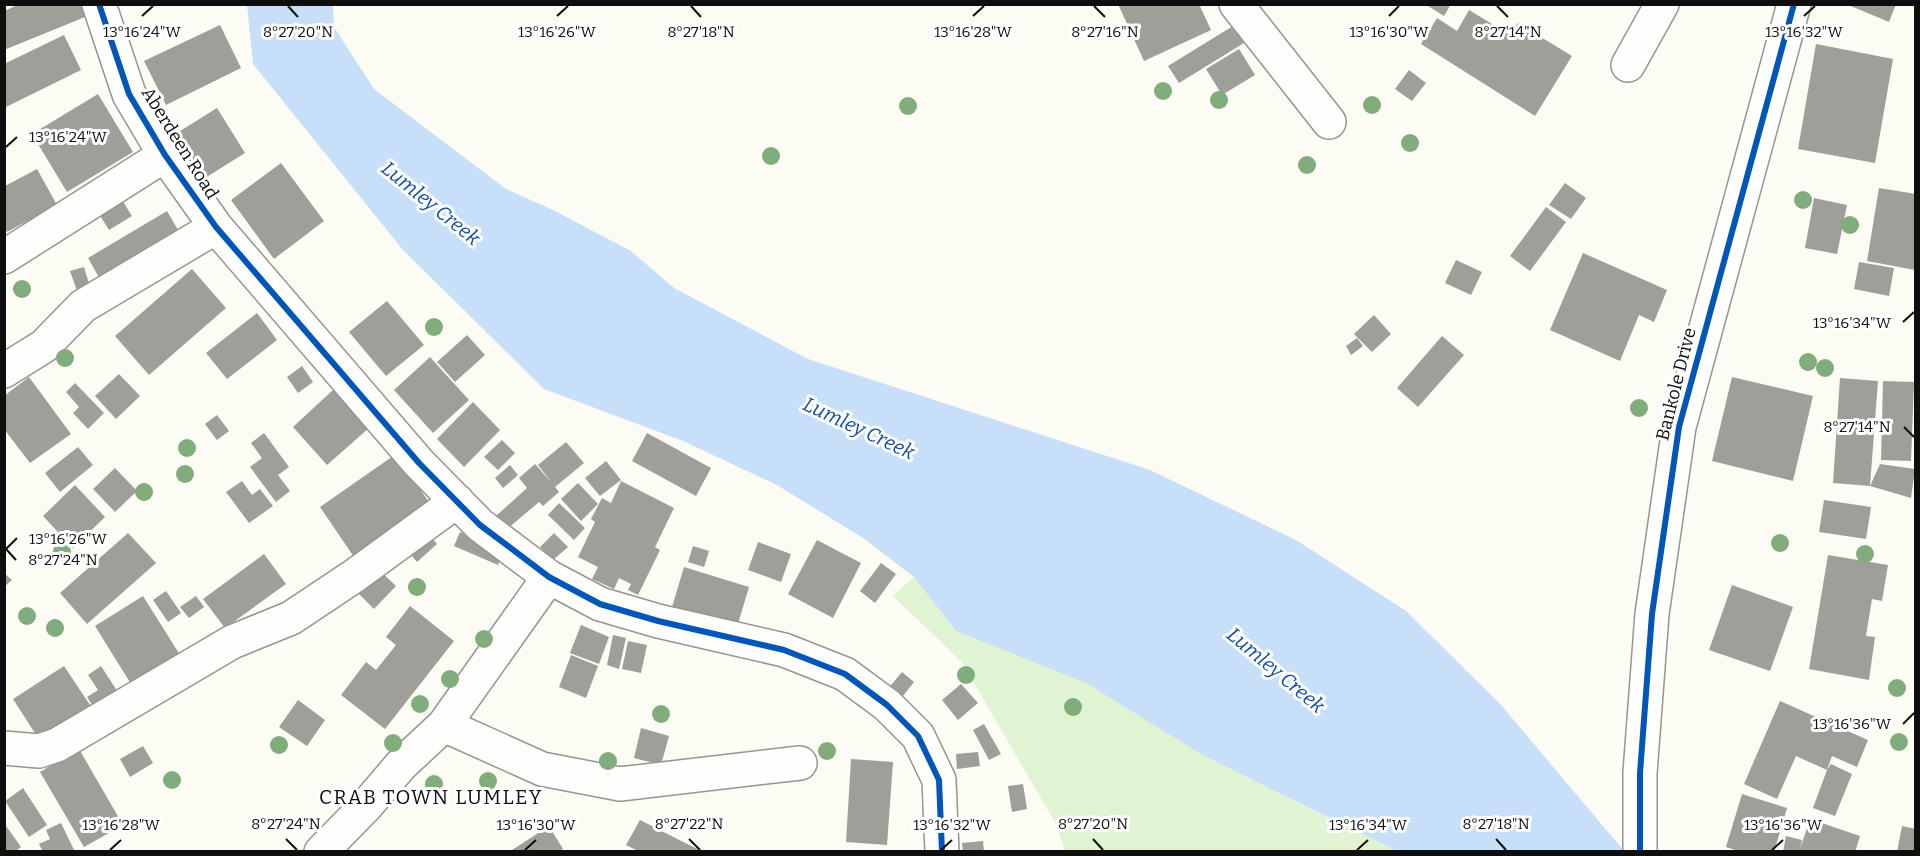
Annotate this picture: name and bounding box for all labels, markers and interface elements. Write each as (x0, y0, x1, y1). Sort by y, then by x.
text: 13°16'24"W (103, 23, 182, 41)
text: 8°27'20"N (263, 23, 333, 41)
text: 13°16'26"W (518, 23, 597, 41)
text: 8°27'18"N (667, 23, 735, 41)
text: 13°16'28"W (934, 23, 1012, 41)
text: 8°27'16"N (1071, 23, 1139, 41)
text: 13°16'30"W (1349, 23, 1429, 41)
text: 8°27'14"N (1474, 23, 1542, 41)
text: 13°16'32"W (1765, 23, 1843, 41)
street label: Aberdeen Road (137, 83, 223, 203)
text: 13°16'24"W (29, 128, 108, 146)
water label: Lumley Creek (377, 156, 485, 250)
text: 13°16'34"W (1813, 314, 1892, 332)
street label: Bankole Drive (1651, 325, 1701, 443)
water label: Lumley Creek (799, 392, 919, 464)
text: 8°27'14"N (1823, 418, 1891, 436)
text: 13°16'26"W (29, 530, 108, 548)
text: 8°27'24"N (28, 551, 98, 569)
water label: Lumley Creek (1222, 622, 1330, 718)
text: 13°16'36"W (1813, 715, 1892, 733)
district label: CRAB TOWN LUMLEY (319, 785, 543, 809)
text: 8°27'24"N (251, 815, 321, 833)
text: 8°27'22"N (655, 815, 723, 833)
text: 8°27'20"N (1058, 815, 1128, 833)
text: 8°27'18"N (1462, 815, 1530, 833)
text: 13°16'28"W (82, 816, 160, 834)
text: 13°16'30"W (496, 816, 576, 834)
text: 13°16'32"W (913, 816, 991, 834)
text: 13°16'34"W (1329, 816, 1408, 834)
text: 13°16'36"W (1744, 816, 1823, 834)

